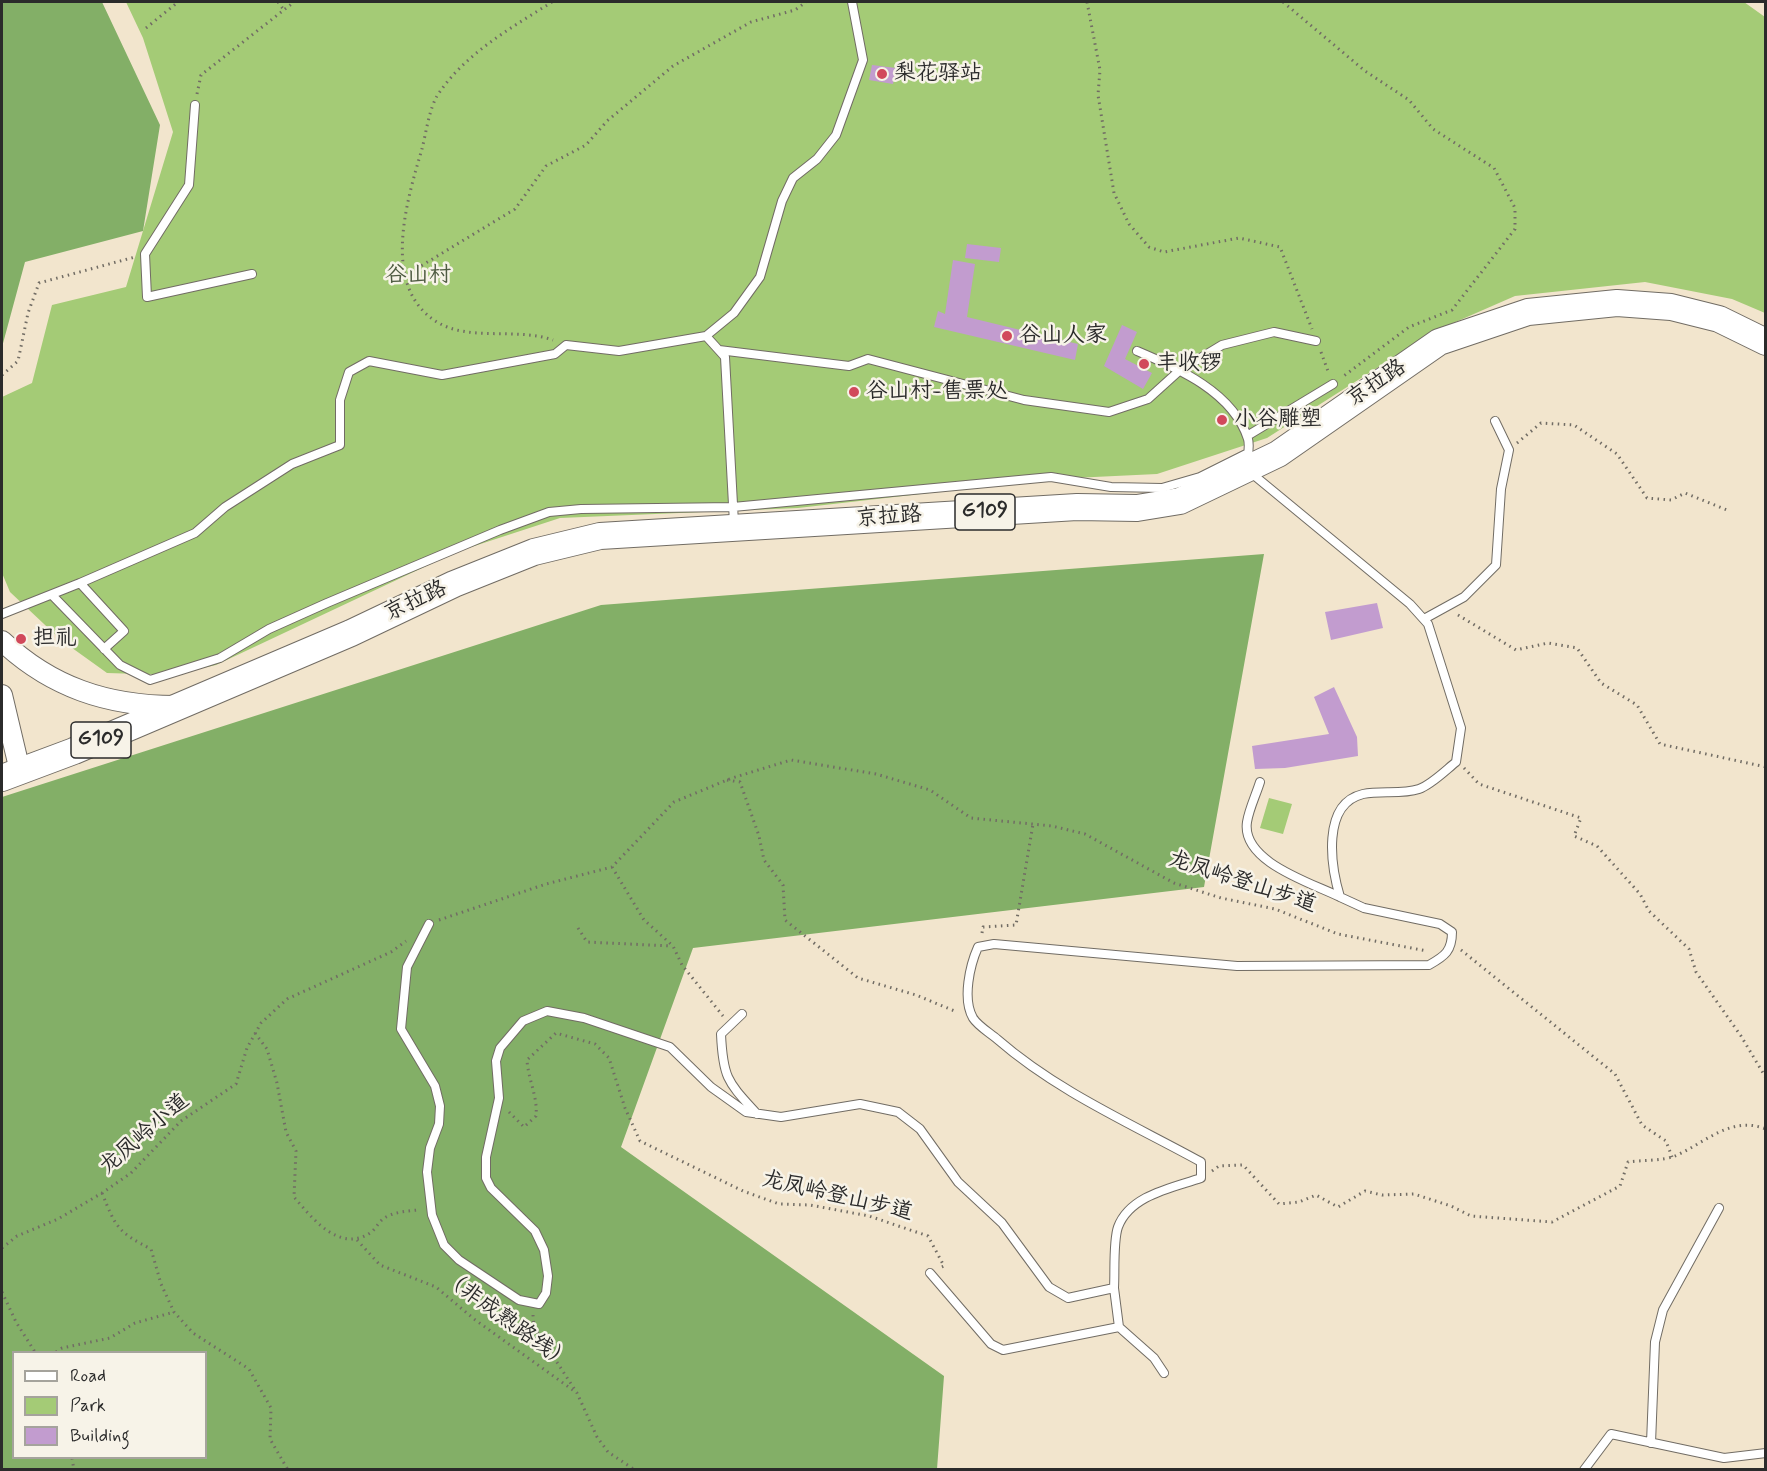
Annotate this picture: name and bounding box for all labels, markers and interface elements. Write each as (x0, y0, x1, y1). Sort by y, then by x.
place label: 梨花驿站 (894, 61, 982, 87)
marker: 梨花驿站 (875, 67, 889, 81)
park label: 谷山村 (385, 263, 451, 289)
place label: 谷山人家 (1019, 323, 1107, 349)
marker: 谷山人家 (1000, 329, 1014, 343)
place label: 丰收锣 (1156, 351, 1222, 377)
street label: 京拉路 (1342, 355, 1412, 413)
marker: 丰收锣 (1137, 357, 1151, 371)
place label: 谷山村-售票处 (866, 379, 1008, 405)
marker: 谷山村-售票处 (847, 385, 861, 399)
place label: 小谷雕塑 (1234, 407, 1322, 433)
marker: 小谷雕塑 (1215, 413, 1229, 427)
road number: G109 (955, 494, 1015, 530)
street label: 京拉路 (855, 503, 923, 533)
street label: 京拉路 (381, 576, 451, 628)
place label: 担礼 (33, 626, 77, 652)
marker: 担礼 (14, 632, 28, 646)
road number: G109 (71, 722, 131, 758)
street label: 龙凤岭登山步道 (1165, 847, 1319, 919)
street label: 龙凤岭小道 (95, 1089, 195, 1181)
street label: 龙凤岭登山步道 (759, 1167, 915, 1227)
street label: （非成熟路线） (436, 1265, 576, 1377)
legend (12, 1351, 207, 1459)
text: Road (70, 1364, 106, 1388)
text: Park (70, 1394, 106, 1418)
text: Building (70, 1424, 130, 1448)

